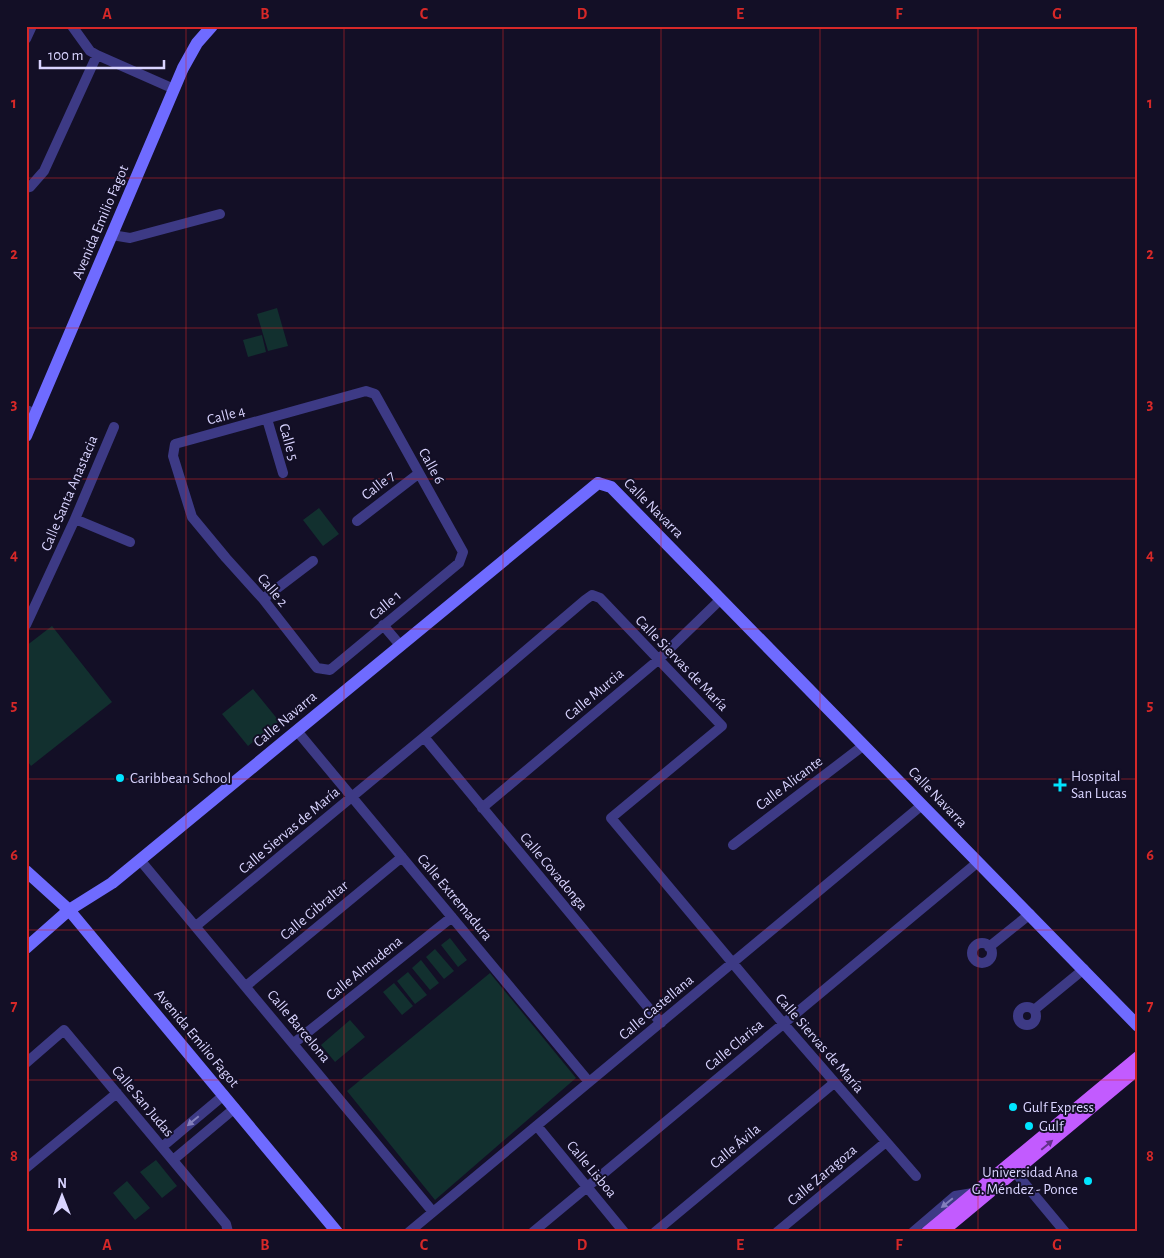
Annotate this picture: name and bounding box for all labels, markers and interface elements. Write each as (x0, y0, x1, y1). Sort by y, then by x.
text: A (102, 6, 112, 22)
text: B (260, 6, 270, 22)
text: C (420, 6, 429, 22)
text: D (577, 6, 588, 22)
text: E (736, 6, 744, 22)
text: F (895, 6, 903, 22)
text: G (1052, 6, 1062, 22)
scale bar (40, 38, 164, 70)
text: 100 m (48, 48, 83, 63)
text: 1 (11, 95, 17, 111)
text: 1 (1147, 95, 1153, 111)
street label: Avenida Emilio Fagot (70, 163, 131, 281)
text: 2 (10, 246, 18, 262)
text: 2 (1146, 246, 1154, 262)
text: 3 (11, 396, 18, 412)
text: 3 (1147, 396, 1154, 412)
street label: Calle 4 (205, 403, 247, 428)
street label: Calle 5 (276, 422, 301, 462)
street label: Calle Santa Anastacia (38, 433, 101, 553)
street label: Calle 6 (416, 446, 447, 487)
street label: Calle 7 (359, 468, 398, 503)
street label: Calle Navarra (621, 476, 686, 541)
text: 4 (10, 547, 18, 563)
text: 4 (1146, 547, 1154, 563)
street label: Calle 2 (255, 571, 291, 610)
street label: Calle 1 (366, 588, 404, 623)
street label: Calle Siervas de María (632, 613, 731, 714)
street label: Calle Murcia (562, 666, 627, 723)
street label: Calle Navarra (251, 689, 320, 750)
text: 5 (11, 697, 18, 713)
text: 5 (1147, 697, 1154, 713)
street label: Calle Alicante (753, 754, 825, 813)
street label: Calle Navarra (905, 764, 970, 831)
place label: Hospital San Lucas (1071, 769, 1127, 801)
place label: Caribbean School (130, 771, 231, 786)
marker: Caribbean School (114, 772, 126, 784)
marker: Hospital San Lucas (1053, 778, 1067, 792)
street label: Calle Siervas de María (236, 784, 343, 877)
street label: Calle Covadonga (517, 830, 590, 913)
text: 6 (10, 847, 18, 863)
text: 6 (1146, 847, 1154, 863)
street label: Calle Extremadura (414, 851, 495, 943)
street label: Calle Gibraltar (278, 878, 351, 943)
street label: Calle Almudena (323, 933, 405, 1003)
street label: Calle Castellana (616, 972, 696, 1043)
street label: Avenida Emilio Fagot (152, 987, 242, 1090)
street label: Calle Barcelona (264, 987, 333, 1065)
street label: Calle Siervas de María (773, 991, 867, 1096)
text: 7 (11, 998, 18, 1014)
text: 7 (1147, 998, 1154, 1014)
street label: Calle Clarisa (702, 1017, 766, 1074)
street label: Calle San Judas (109, 1063, 177, 1140)
place label: Gulf Express (1023, 1100, 1094, 1115)
marker: Gulf Express (1007, 1101, 1019, 1113)
one-way arrow (187, 1116, 200, 1127)
place label: Gulf (1039, 1119, 1065, 1134)
street label: Calle Ávila (706, 1120, 763, 1172)
marker: Gulf (1023, 1120, 1035, 1132)
street label: Calle Lisboa (564, 1138, 620, 1201)
one-way arrow (1040, 1140, 1053, 1151)
street label: Calle Zaragoza (785, 1142, 860, 1209)
text: 8 (10, 1148, 18, 1164)
text: 8 (1146, 1148, 1154, 1164)
place label: Universidad Ana G. Méndez - Ponce (972, 1165, 1078, 1197)
north arrow (38, 1170, 88, 1220)
marker: Universidad Ana G. Méndez - Ponce (1082, 1175, 1094, 1187)
text: N (57, 1177, 67, 1191)
one-way arrow (941, 1197, 953, 1209)
text: A (102, 1237, 112, 1253)
text: B (260, 1237, 270, 1253)
text: C (420, 1237, 429, 1253)
text: D (577, 1237, 588, 1253)
text: E (736, 1237, 744, 1253)
text: F (895, 1237, 903, 1253)
text: G (1052, 1237, 1062, 1253)

